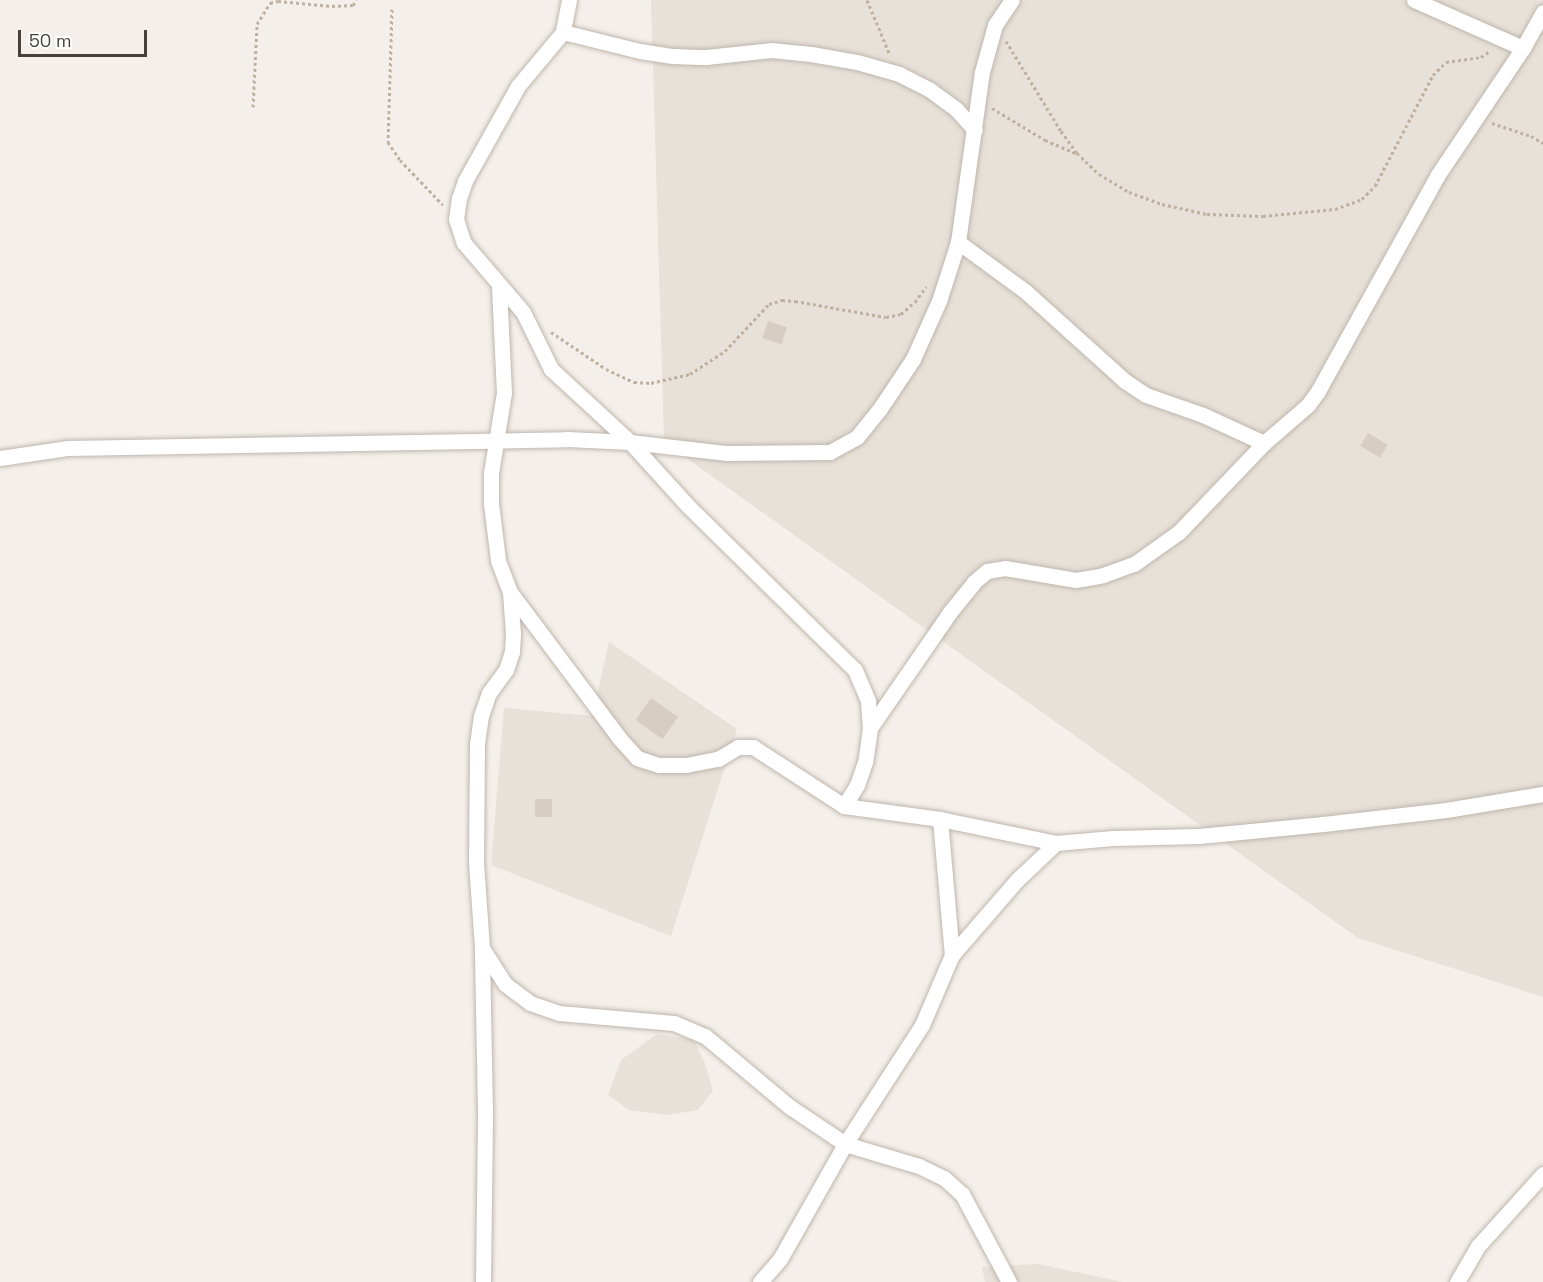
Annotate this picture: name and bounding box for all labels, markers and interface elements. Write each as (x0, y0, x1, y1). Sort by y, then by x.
scale bar (21, 18, 150, 56)
text: 50 m (29, 29, 71, 52)

